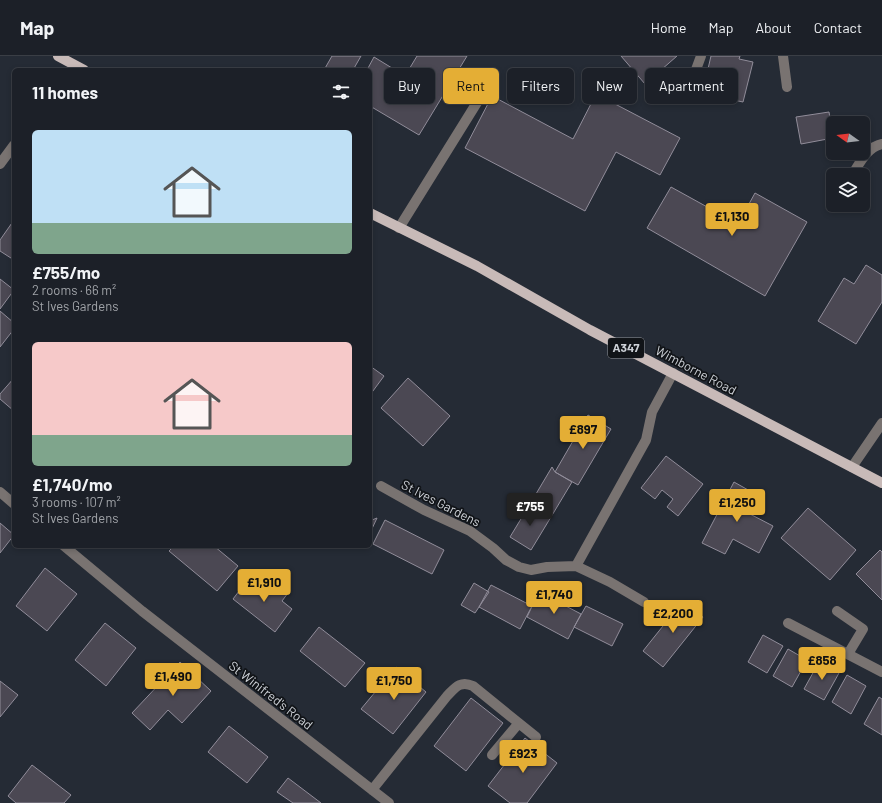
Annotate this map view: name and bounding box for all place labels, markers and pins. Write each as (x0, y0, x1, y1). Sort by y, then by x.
pin: £1,130 (699, 203, 765, 237)
pin: £897 (559, 416, 607, 450)
pin: £1,250 (704, 489, 770, 523)
pin: £755 (506, 493, 554, 527)
pin: £1,910 (231, 569, 297, 603)
pin: £1,740 (521, 581, 587, 615)
pin: £2,200 (640, 600, 706, 634)
pin: £858 (798, 647, 846, 681)
pin: £1,490 (140, 663, 206, 697)
pin: £1,750 (361, 667, 427, 701)
pin: £923 (499, 740, 547, 774)

